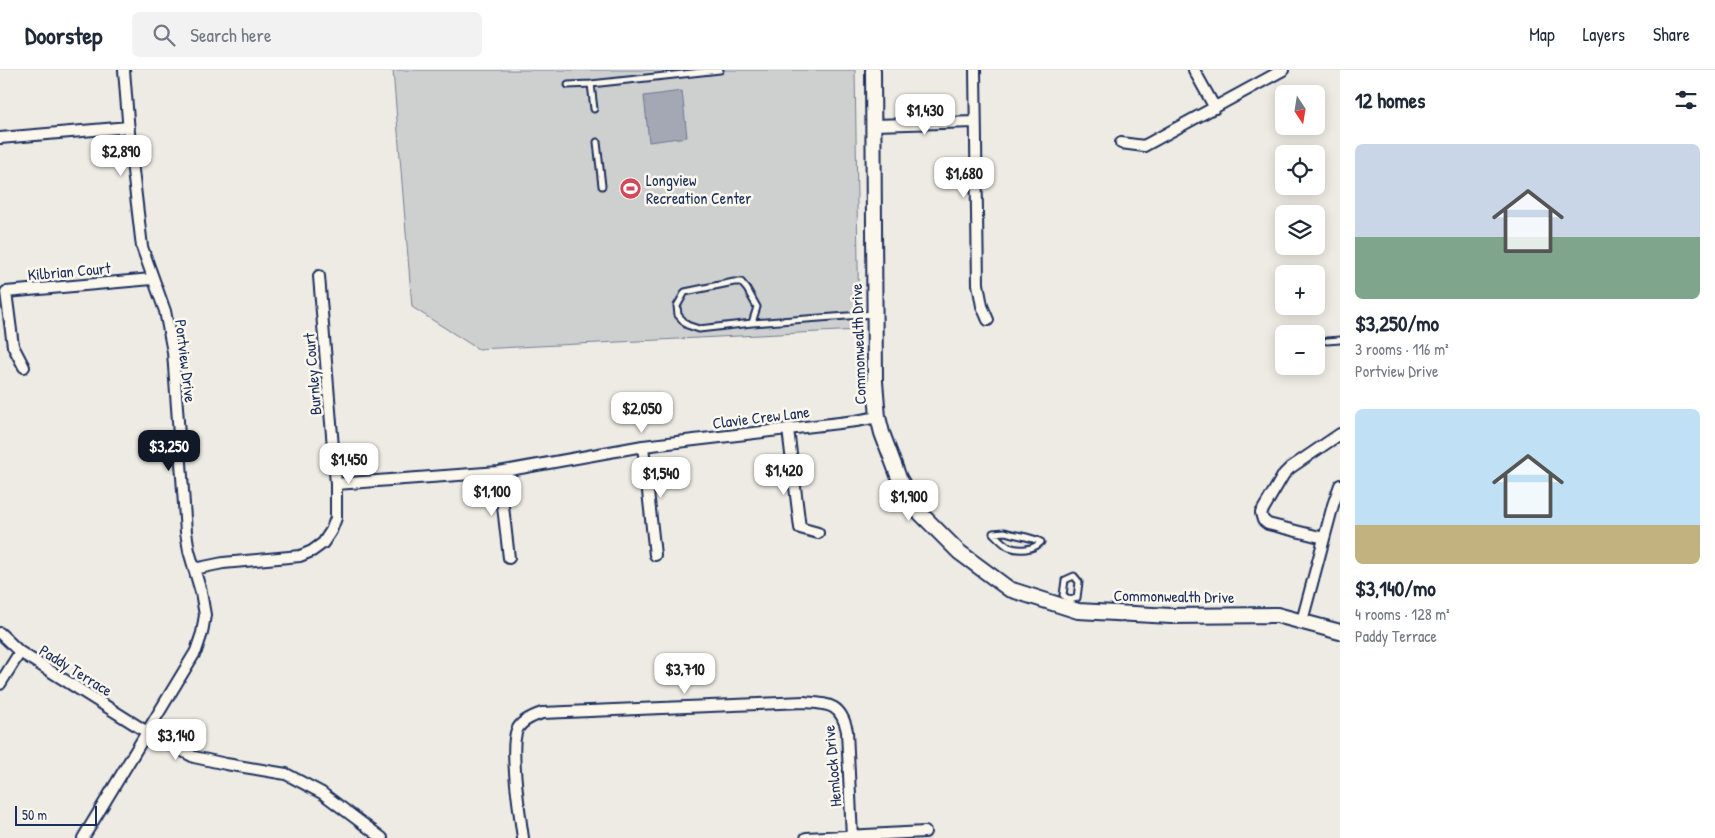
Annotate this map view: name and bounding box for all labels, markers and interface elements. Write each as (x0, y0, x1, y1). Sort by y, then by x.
search box (132, 12, 482, 57)
text: Doorstep (25, 19, 102, 51)
icon: search (150, 21, 178, 49)
text: Search here (190, 22, 272, 48)
text: Map (1529, 22, 1555, 47)
text: Layers (1583, 22, 1625, 47)
text: Share (1653, 22, 1690, 47)
north arrow (1275, 85, 1325, 135)
map controls (1275, 85, 1325, 375)
text: 12 homes (1355, 86, 1425, 115)
icon: filters (1672, 86, 1700, 114)
pin: $1,430 (884, 93, 966, 136)
text: $1,430 (906, 99, 944, 121)
pin: $2,890 (80, 134, 162, 177)
text: $2,890 (102, 140, 140, 162)
button: locate (1275, 145, 1325, 195)
pin: $1,680 (923, 156, 1005, 199)
text: $1,680 (945, 162, 983, 184)
place label: Longview Recreation Center (646, 169, 752, 209)
icon: home (1483, 176, 1573, 266)
sports icon: Longview Recreation Center (618, 177, 642, 201)
button: layers (1275, 205, 1325, 255)
street label: Kilbrian Court (27, 256, 112, 286)
button: + (1275, 265, 1325, 315)
street label: Commonwealth Drive (845, 283, 871, 405)
text: $3,250/mo (1355, 309, 1439, 338)
street label: Portview Drive (170, 318, 202, 404)
button: − (1275, 325, 1325, 375)
street label: Burnley Court (297, 332, 327, 416)
text: 3 rooms · 116 m² (1355, 338, 1449, 360)
text: Portview Drive (1355, 360, 1438, 382)
pin: $2,050 (601, 392, 683, 434)
text: $2,050 (622, 397, 662, 419)
street label: Clavie Crew Lane (711, 400, 811, 434)
pin: $3,250 (128, 430, 210, 472)
text: $3,250 (149, 435, 189, 457)
icon: home (1483, 441, 1573, 531)
pin: $1,450 (308, 442, 390, 485)
text: $1,450 (330, 448, 368, 470)
pin: $1,420 (743, 454, 825, 496)
pin: $1,540 (620, 456, 702, 499)
text: $1,420 (765, 459, 803, 481)
text: $1,540 (642, 462, 680, 484)
pin: $1,100 (451, 474, 533, 517)
text: $1,100 (473, 480, 511, 502)
pin: $1,900 (868, 480, 950, 522)
text: $1,900 (890, 485, 928, 507)
text: $3,140/mo (1355, 574, 1436, 603)
street label: Commonwealth Drive (1113, 584, 1235, 608)
text: 4 rooms · 128 m² (1355, 603, 1450, 625)
text: Paddy Terrace (1355, 625, 1437, 647)
street label: Paddy Terrace (35, 639, 117, 701)
pin: $3,710 (644, 652, 726, 695)
text: $3,710 (665, 658, 705, 680)
pin: $3,140 (135, 718, 217, 761)
text: $3,140 (157, 724, 195, 746)
street label: Hemlock Drive (817, 724, 847, 808)
scale bar (15, 803, 98, 826)
text: 50 m (22, 805, 47, 824)

